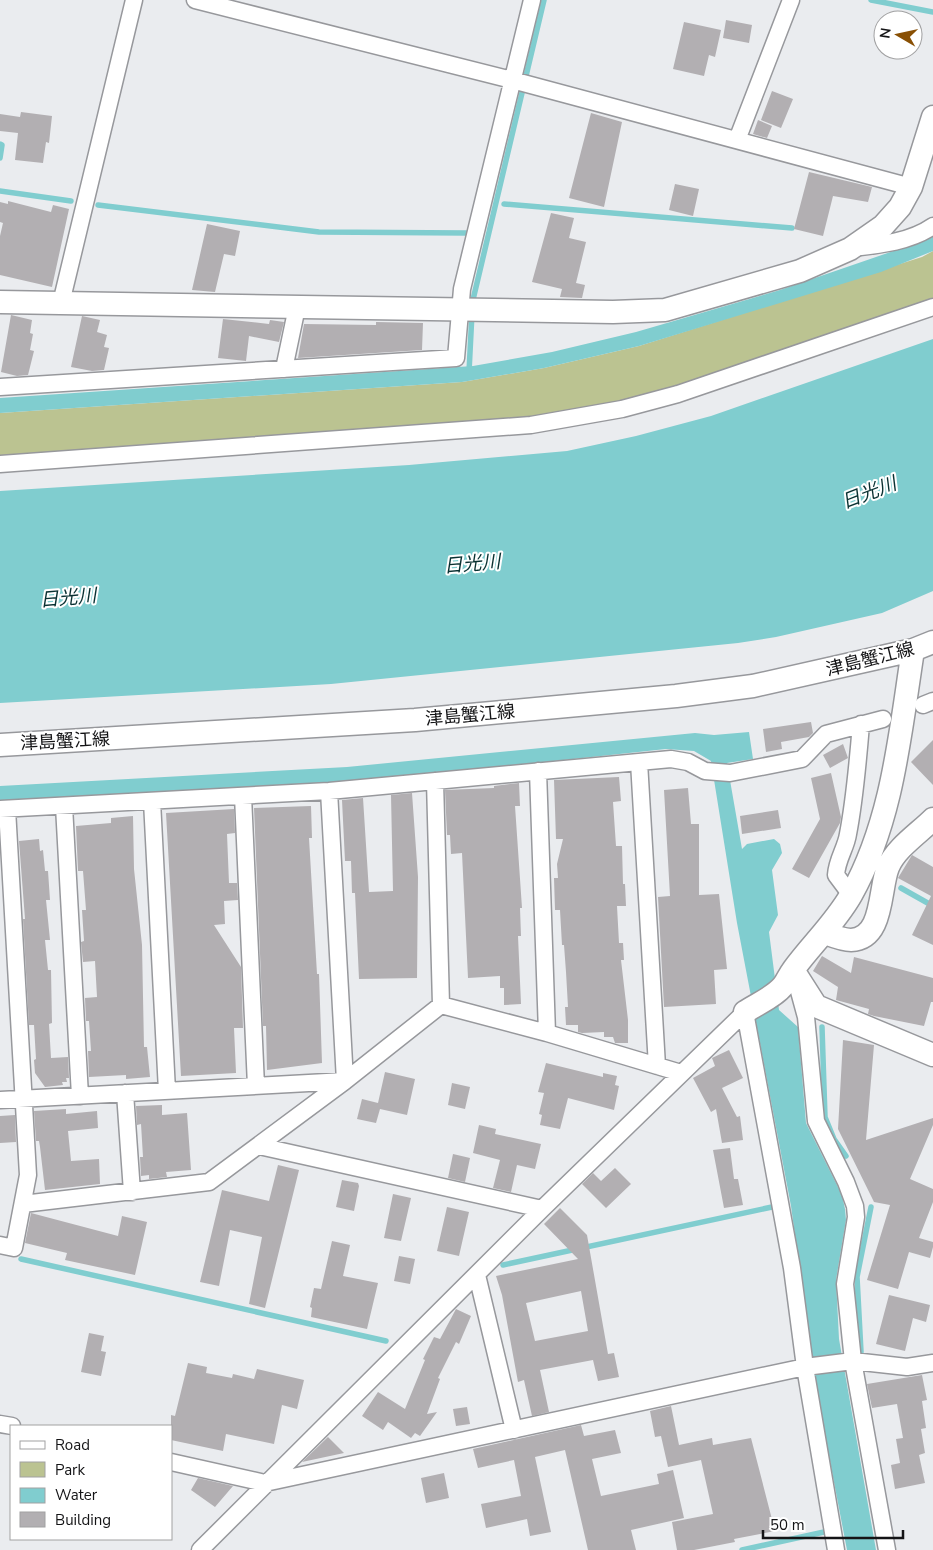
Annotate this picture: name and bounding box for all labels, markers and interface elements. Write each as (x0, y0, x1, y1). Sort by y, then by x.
north arrow (873, 10, 923, 60)
text: N (875, 26, 896, 40)
water label: 日光川 (838, 470, 902, 515)
water label: 日光川 (442, 548, 504, 579)
water label: 日光川 (38, 582, 100, 613)
street label: 津島蟹江線 (823, 636, 917, 682)
street label: 津島蟹江線 (424, 699, 516, 731)
street label: 津島蟹江線 (19, 727, 111, 755)
legend (10, 1425, 172, 1540)
text: Road (55, 1435, 90, 1455)
text: Park (55, 1460, 85, 1480)
text: Water (55, 1485, 98, 1505)
scale bar (763, 1508, 903, 1540)
text: Building (55, 1510, 111, 1530)
text: 50 m (770, 1515, 805, 1535)

